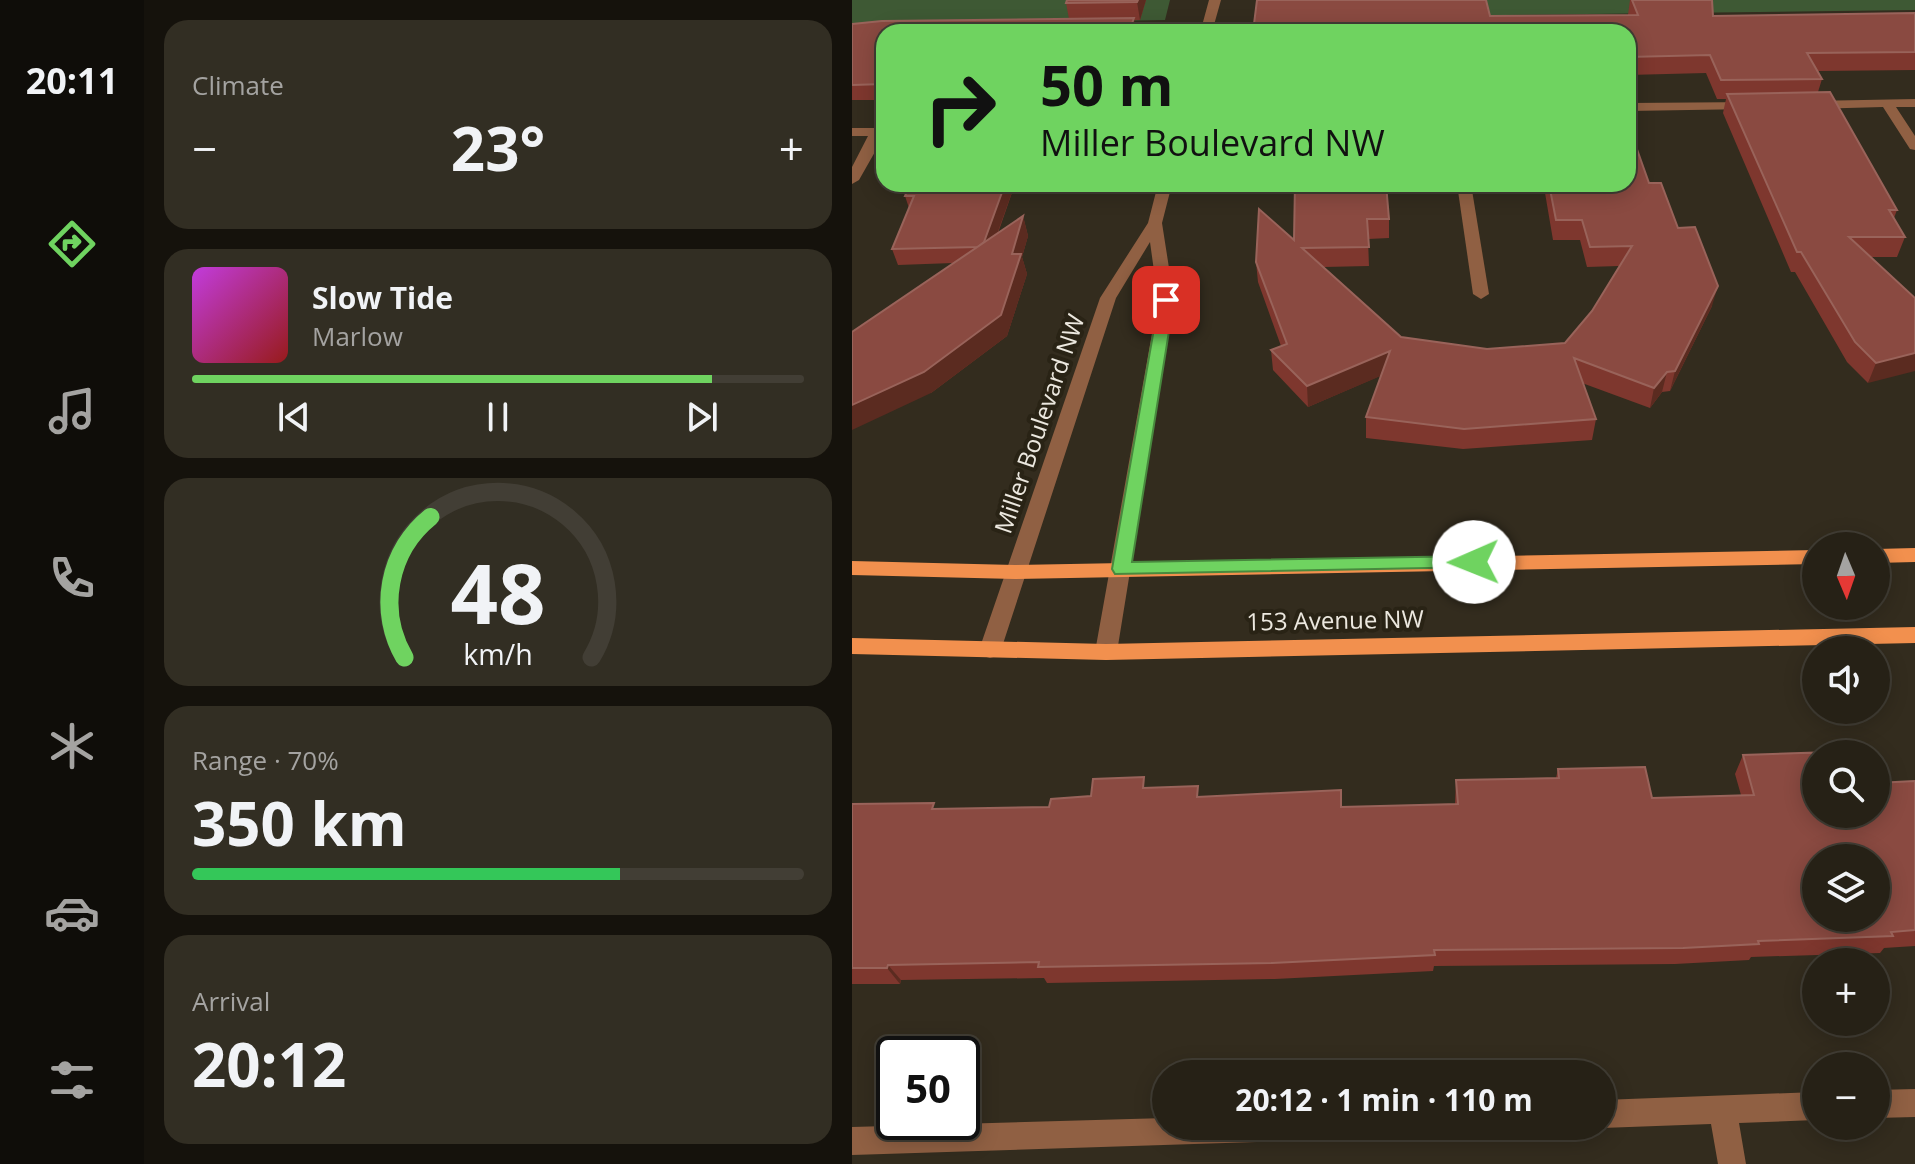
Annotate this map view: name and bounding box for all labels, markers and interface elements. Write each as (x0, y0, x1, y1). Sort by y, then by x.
text: 50 m (1040, 46, 1174, 122)
text: 20:11 (26, 56, 118, 105)
icon: right (908, 56, 1012, 160)
text: Climate (192, 67, 284, 103)
text: 23° (451, 107, 545, 189)
text: − (192, 118, 217, 178)
text: + (779, 118, 804, 178)
text: Miller Boulevard NW (1040, 118, 1385, 167)
icon: directions (44, 216, 100, 272)
pin (1132, 266, 1200, 334)
text: Slow Tide (312, 277, 453, 318)
icon: arrive (1144, 278, 1188, 322)
street label: Miller Boulevard NW (986, 310, 1092, 538)
text: Marlow (312, 318, 403, 354)
icon: music (44, 383, 100, 439)
icon: previous (272, 395, 316, 439)
icon: pause (476, 395, 520, 439)
icon: next (680, 395, 724, 439)
position arrow (1432, 520, 1516, 604)
north arrow (1802, 532, 1890, 620)
map controls (1802, 532, 1890, 1140)
text: 48 (450, 535, 546, 648)
icon: phone (44, 550, 100, 606)
street label: 153 Avenue NW (1246, 601, 1424, 638)
text: km/h (463, 634, 533, 673)
button: sound (1802, 636, 1890, 724)
icon: climate (44, 718, 100, 774)
button: search (1802, 740, 1890, 828)
text: Range · 70% (192, 742, 339, 778)
text: 350 km (192, 782, 407, 864)
button: layers (1802, 844, 1890, 932)
icon: car (44, 885, 100, 941)
button: + (1802, 948, 1890, 1036)
text: Arrival (192, 983, 270, 1019)
text: 20:12 (192, 1023, 346, 1105)
speed limit sign: 50 (876, 1036, 980, 1140)
icon: filters (44, 1052, 100, 1108)
button: − (1802, 1052, 1890, 1140)
text: 20:12 · 1 min · 110 m (1235, 1079, 1533, 1120)

